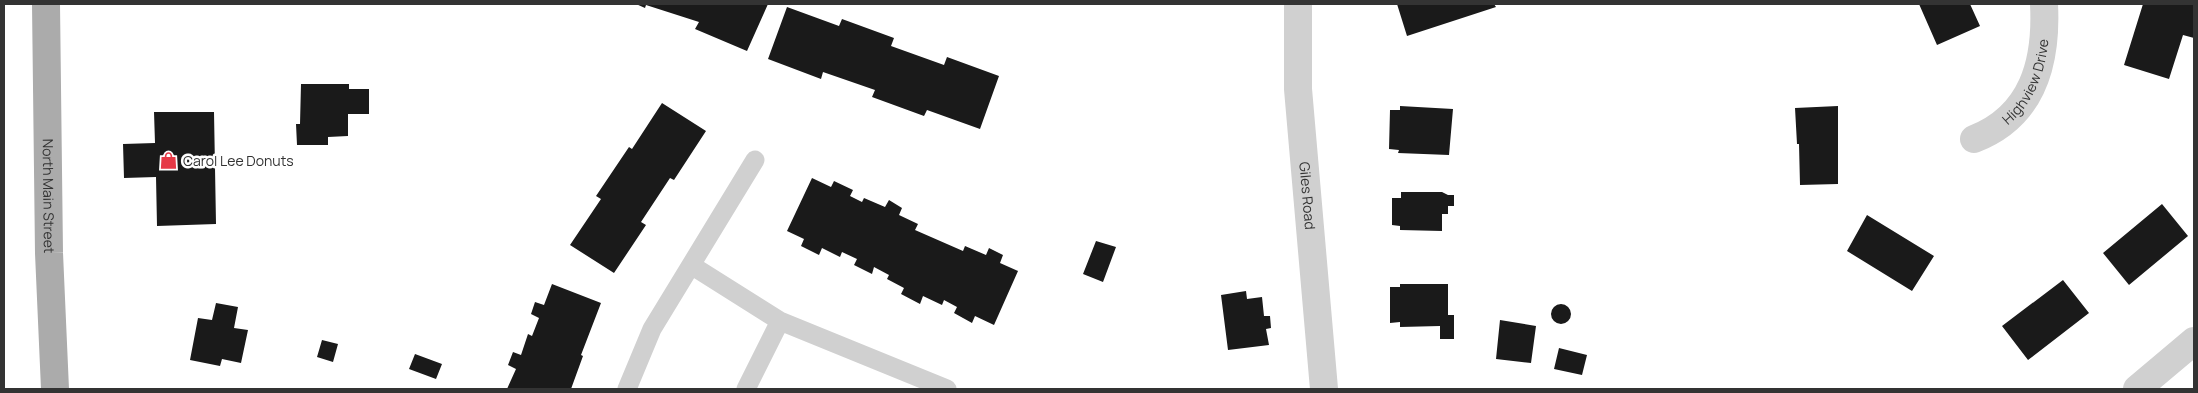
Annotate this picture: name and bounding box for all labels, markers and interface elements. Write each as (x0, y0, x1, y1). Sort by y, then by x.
street label: Highview Drive (1998, 38, 2052, 128)
street label: North Main Street (39, 138, 59, 254)
shop icon: Carol Lee Donuts (159, 151, 179, 171)
place label: Carol Lee Donuts (183, 151, 294, 170)
street label: Giles Road (1295, 161, 1320, 230)

